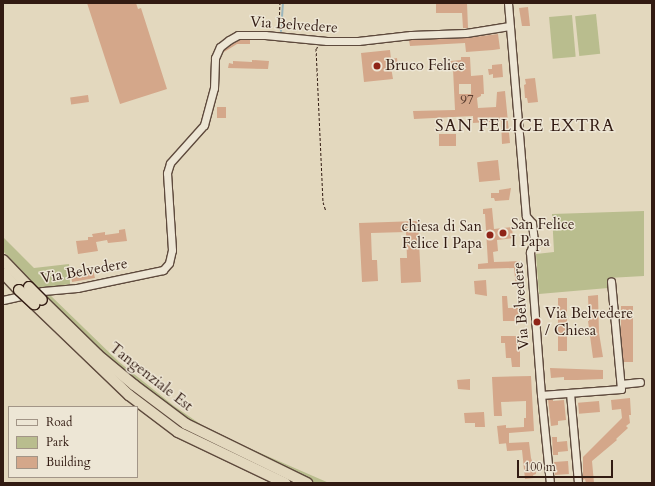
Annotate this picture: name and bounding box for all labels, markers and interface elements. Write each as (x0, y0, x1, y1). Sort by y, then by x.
street label: Via Belvedere (249, 13, 339, 37)
place label: Bruco Felice (385, 57, 465, 75)
marker: Bruco Felice (372, 61, 382, 71)
house number: 97 (460, 92, 474, 108)
district label: SAN FELICE EXTRA (435, 116, 615, 136)
place label: San Felice I Papa (511, 215, 575, 250)
place label: chiesa di San Felice I Papa (402, 217, 482, 252)
marker: San Felice I Papa (498, 228, 508, 238)
marker: chiesa di San Felice I Papa (485, 230, 495, 240)
street label: Via Belvedere (39, 254, 129, 288)
street label: Via Belvedere (509, 261, 533, 351)
place label: Via Belvedere / Chiesa (545, 304, 633, 339)
marker: Via Belvedere / Chiesa (532, 317, 542, 327)
street label: Tangenziale Est (106, 339, 196, 415)
legend (8, 406, 138, 478)
text: Road (46, 414, 72, 430)
text: Park (46, 434, 69, 450)
scale bar (519, 452, 615, 478)
text: Building (46, 454, 90, 470)
text: 100 m (524, 459, 556, 475)

